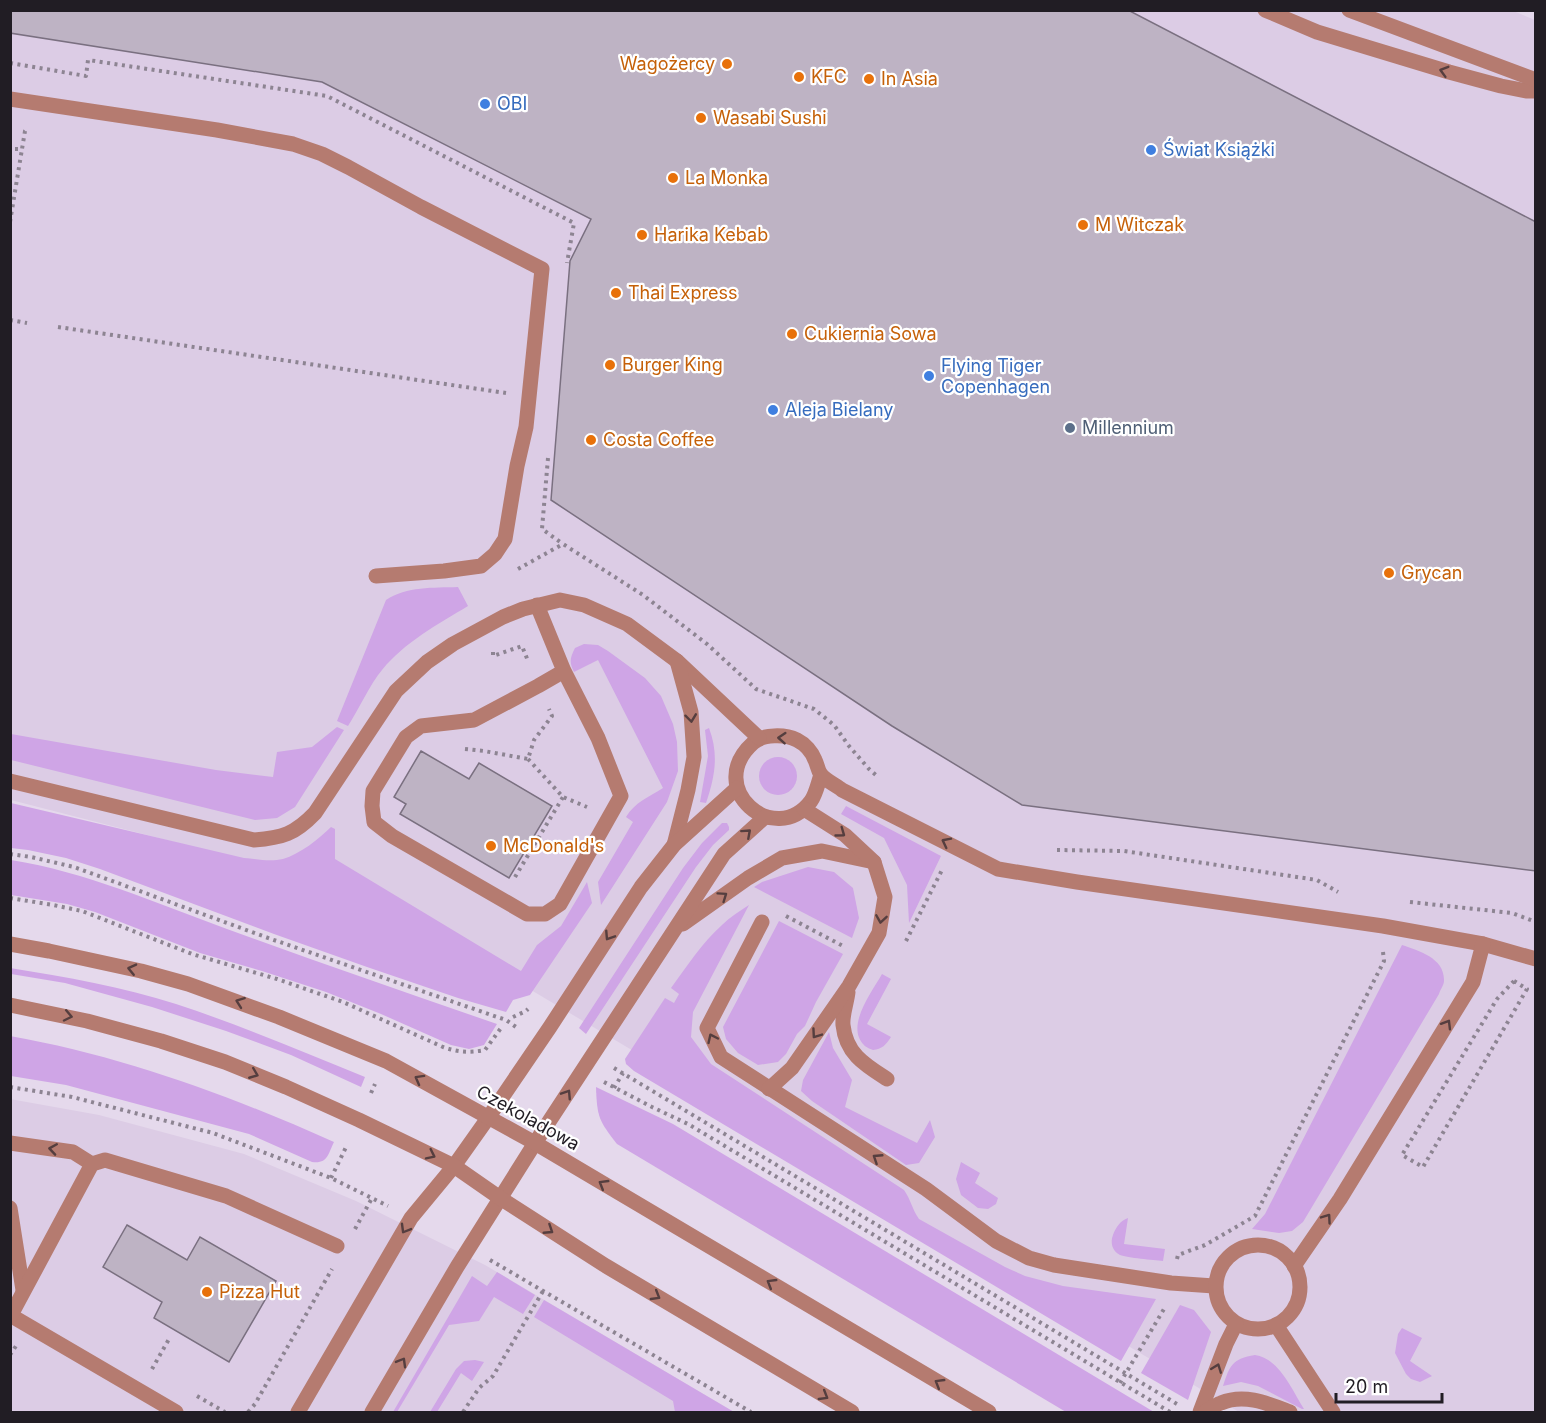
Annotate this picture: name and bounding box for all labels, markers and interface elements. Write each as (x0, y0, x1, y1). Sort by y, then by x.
place label: Wagożercy (620, 53, 715, 74)
marker: Wagożercy (720, 57, 734, 71)
place label: KFC (811, 66, 847, 87)
one-way arrow (1439, 66, 1450, 78)
place label: In Asia (881, 68, 938, 89)
marker: KFC (792, 70, 806, 84)
marker: In Asia (862, 72, 876, 86)
place label: OBI (497, 93, 527, 114)
marker: OBI (478, 97, 492, 111)
place label: Wasabi Sushi (713, 107, 827, 128)
marker: Wasabi Sushi (694, 111, 708, 125)
place label: Świat Książki (1163, 138, 1275, 160)
marker: Świat Książki (1144, 143, 1158, 157)
place label: La Monka (685, 167, 768, 188)
marker: La Monka (666, 171, 680, 185)
place label: M Witczak (1095, 214, 1184, 235)
marker: M Witczak (1076, 218, 1090, 232)
place label: Harika Kebab (654, 224, 768, 245)
marker: Harika Kebab (635, 228, 649, 242)
place label: Thai Express (628, 282, 737, 303)
marker: Thai Express (609, 286, 623, 300)
place label: Cukiernia Sowa (804, 323, 937, 344)
marker: Cukiernia Sowa (785, 327, 799, 341)
place label: Burger King (622, 354, 723, 375)
place label: Flying Tiger Copenhagen (941, 355, 1050, 397)
marker: Burger King (603, 358, 617, 372)
marker: Flying Tiger Copenhagen (922, 369, 936, 383)
place label: Aleja Bielany (785, 399, 893, 420)
marker: Aleja Bielany (766, 403, 780, 417)
place label: Millennium (1082, 417, 1174, 438)
marker: Millennium (1063, 421, 1077, 435)
place label: Costa Coffee (603, 429, 715, 450)
marker: Costa Coffee (584, 433, 598, 447)
place label: Grycan (1401, 562, 1462, 583)
marker: Grycan (1382, 566, 1396, 580)
one-way arrow (684, 713, 696, 723)
one-way arrow (777, 732, 787, 745)
one-way arrow (834, 826, 845, 837)
one-way arrow (741, 829, 751, 840)
place label: McDonald's (503, 835, 604, 856)
one-way arrow (942, 838, 952, 849)
marker: McDonald's (484, 839, 498, 853)
one-way arrow (717, 892, 728, 903)
one-way arrow (876, 914, 888, 923)
one-way arrow (605, 929, 616, 940)
one-way arrow (127, 964, 137, 977)
one-way arrow (235, 997, 246, 1010)
one-way arrow (63, 1009, 73, 1022)
one-way arrow (1440, 1020, 1452, 1030)
one-way arrow (812, 1027, 823, 1038)
one-way arrow (707, 1033, 719, 1044)
one-way arrow (248, 1067, 259, 1079)
one-way arrow (415, 1075, 425, 1086)
street label: Czekoladowa (473, 1081, 583, 1154)
one-way arrow (560, 1090, 571, 1101)
one-way arrow (48, 1143, 58, 1156)
one-way arrow (425, 1148, 436, 1160)
one-way arrow (873, 1154, 884, 1165)
one-way arrow (599, 1179, 609, 1191)
one-way arrow (1320, 1213, 1331, 1224)
one-way arrow (400, 1223, 412, 1233)
one-way arrow (542, 1223, 553, 1234)
one-way arrow (767, 1279, 777, 1291)
place label: Pizza Hut (219, 1281, 300, 1302)
marker: Pizza Hut (200, 1285, 214, 1299)
one-way arrow (650, 1289, 660, 1301)
one-way arrow (394, 1358, 406, 1368)
one-way arrow (1210, 1363, 1222, 1374)
scale bar (1336, 1366, 1442, 1404)
text: 20 m (1345, 1376, 1388, 1397)
one-way arrow (935, 1378, 945, 1390)
one-way arrow (818, 1388, 828, 1400)

